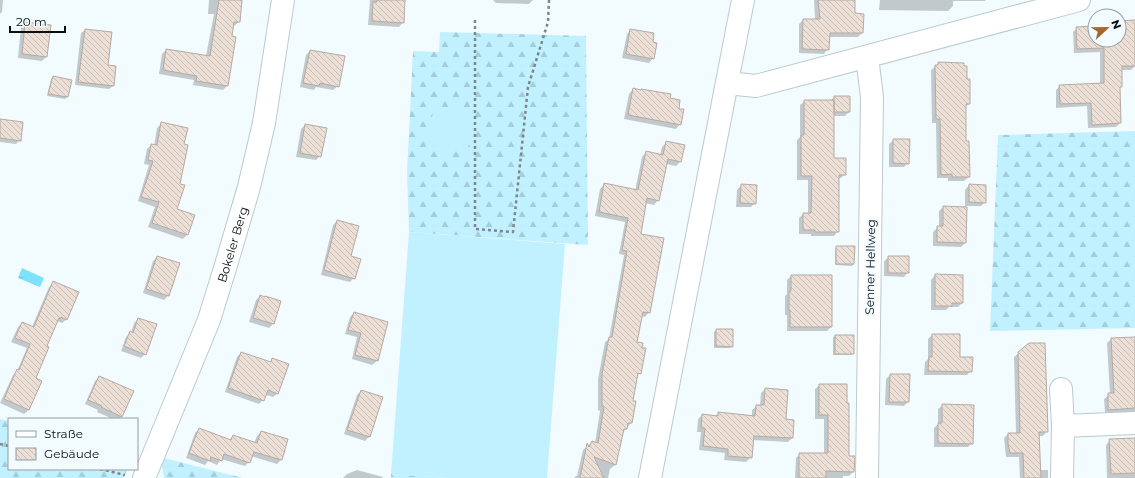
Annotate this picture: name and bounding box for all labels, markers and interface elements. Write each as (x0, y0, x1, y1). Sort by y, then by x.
scale bar (10, 8, 65, 34)
north arrow (1087, 8, 1127, 48)
text: 20 m (16, 14, 47, 29)
text: N (1108, 18, 1124, 31)
street label: Bokeler Berg (214, 205, 250, 284)
street label: Senner Hellweg (862, 219, 878, 315)
legend (8, 418, 138, 470)
text: Straße (44, 426, 83, 441)
text: Gebäude (44, 446, 99, 461)

